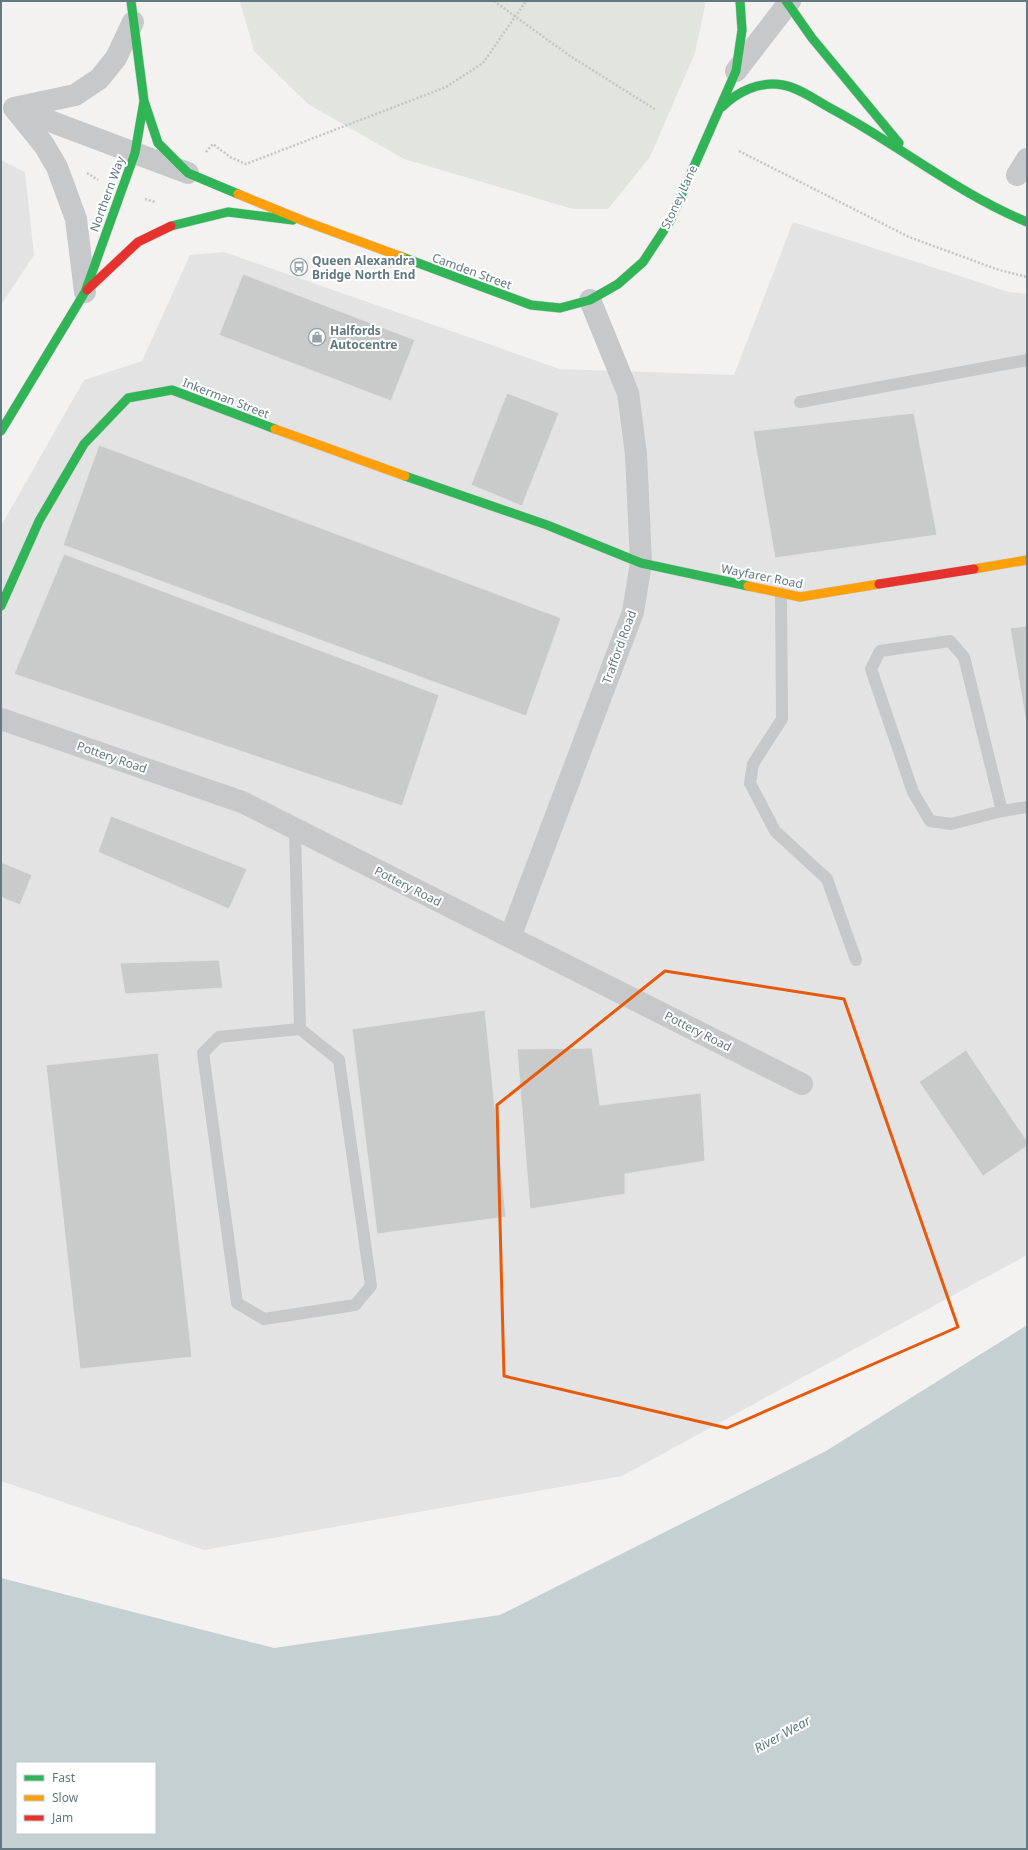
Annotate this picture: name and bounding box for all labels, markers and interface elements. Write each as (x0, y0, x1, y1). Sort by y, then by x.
street label: Northern Way (85, 153, 129, 234)
street label: Stoney Lane (657, 162, 701, 232)
street label: Camden Street (430, 249, 515, 294)
place label: Queen Alexandra Bridge North End (312, 252, 415, 283)
bus stop icon: Queen Alexandra Bridge North End (289, 257, 309, 277)
place label: Halfords Autocentre (330, 322, 397, 353)
shop icon: Halfords Autocentre (307, 327, 327, 347)
street label: Inkerman Street (180, 374, 272, 423)
street label: Wayfarer Road (720, 560, 804, 592)
street label: Trafford Road (598, 608, 640, 686)
street label: Pottery Road (75, 737, 149, 777)
street label: Pottery Road (372, 862, 444, 910)
street label: Pottery Road (662, 1007, 734, 1055)
water label: River Wear (751, 1711, 814, 1757)
legend (16, 1762, 156, 1834)
text: Fast (52, 1769, 76, 1786)
text: Slow (52, 1789, 79, 1806)
text: Jam (51, 1809, 73, 1826)

